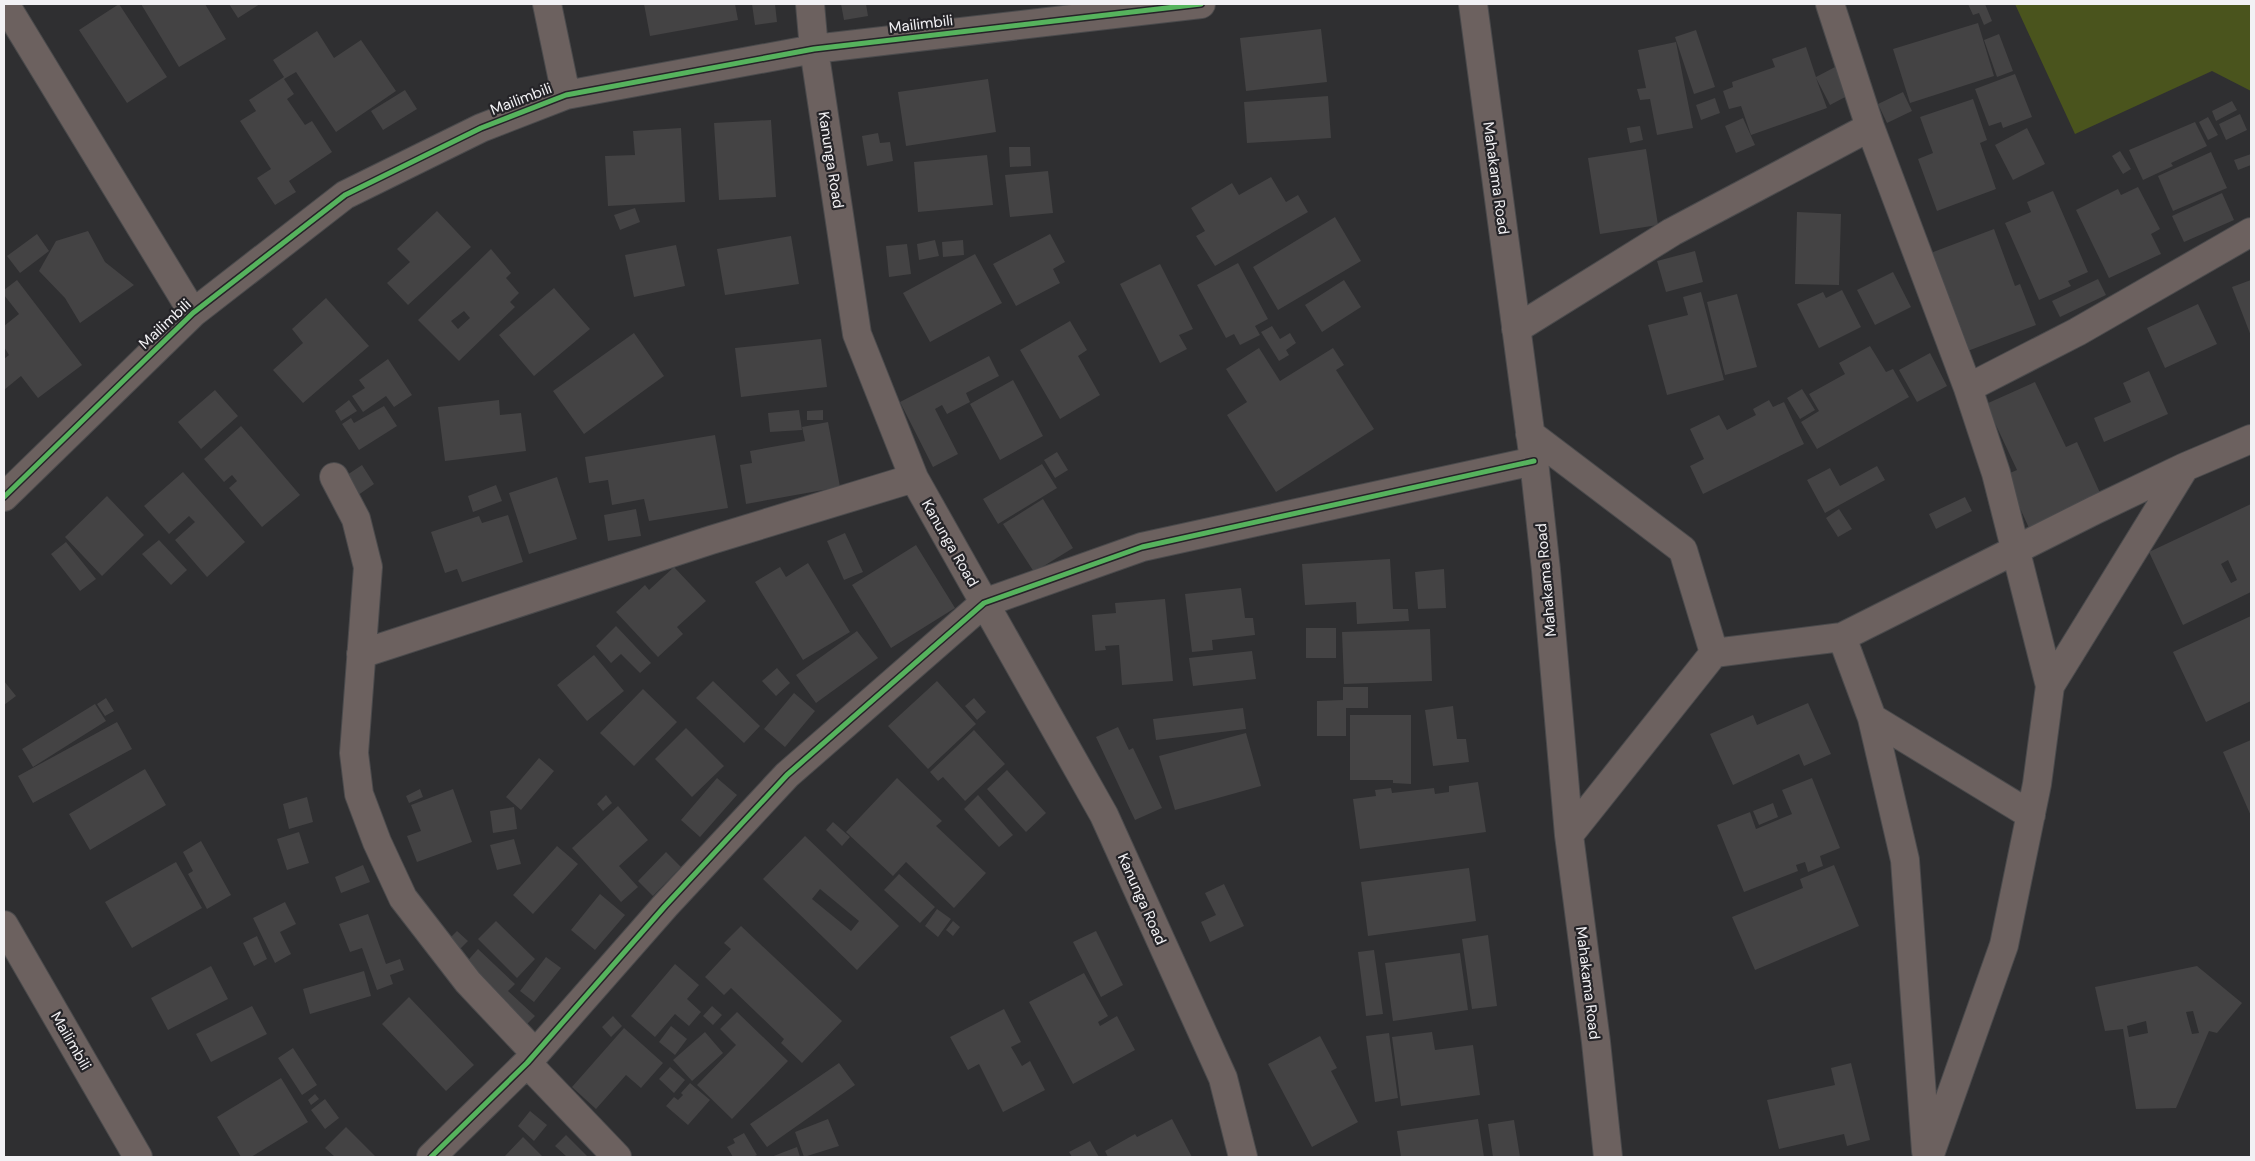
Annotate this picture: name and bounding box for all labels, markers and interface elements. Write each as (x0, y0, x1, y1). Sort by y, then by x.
street label: Mailimbili (888, 10, 954, 38)
street label: Mailimbili (487, 78, 555, 120)
street label: Kanunga Road (813, 110, 849, 210)
street label: Mahakama Road (1478, 120, 1514, 236)
street label: Mailimbili (135, 295, 195, 353)
street label: Kanunga Road (917, 496, 983, 590)
street label: Mahakama Road (1531, 523, 1561, 637)
street label: Kanunga Road (1113, 850, 1171, 948)
street label: Mahakama Road (1571, 925, 1605, 1041)
street label: Mailimbili (46, 1008, 96, 1074)

